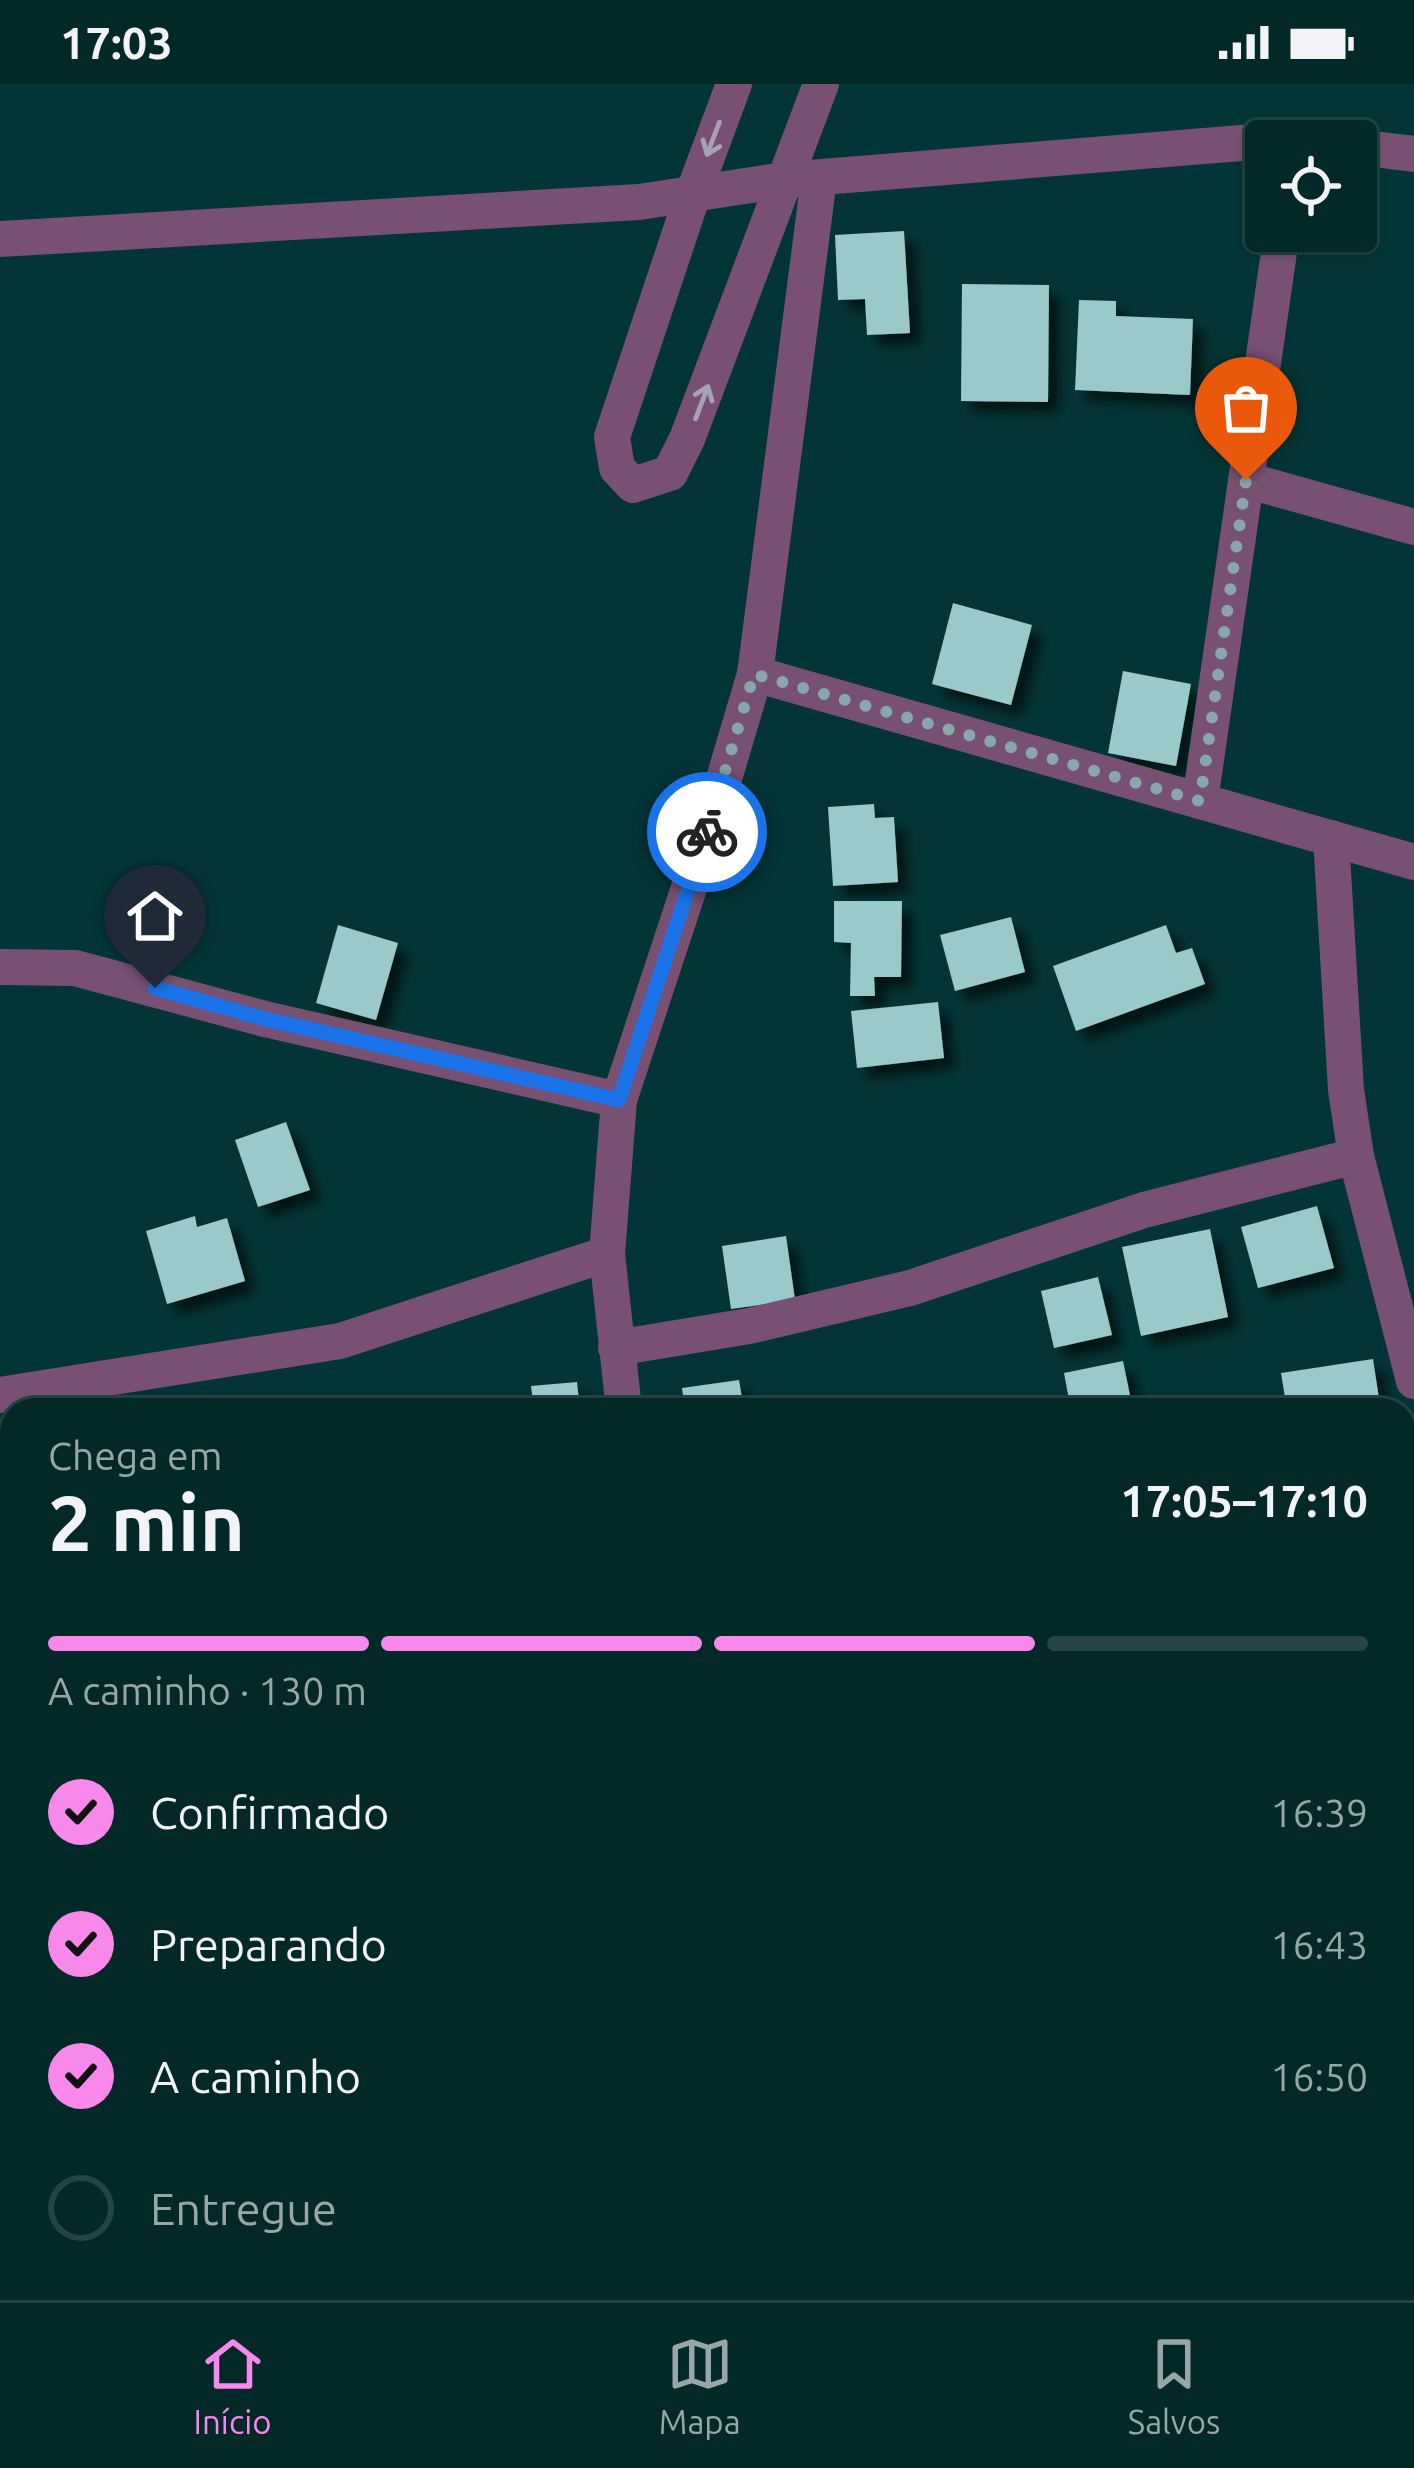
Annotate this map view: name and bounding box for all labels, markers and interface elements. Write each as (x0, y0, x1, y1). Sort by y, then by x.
text: 17:03 (60, 17, 173, 68)
one-way arrow (701, 119, 723, 156)
map controls (1245, 120, 1377, 252)
button: locate (1245, 120, 1377, 252)
pin (1195, 357, 1297, 480)
icon: bag (1213, 375, 1279, 441)
one-way arrow (692, 385, 714, 422)
courier (647, 772, 767, 892)
icon: bike (674, 799, 740, 865)
pin (104, 865, 206, 988)
icon: home (122, 883, 188, 949)
text: Chega em (48, 1434, 222, 1477)
text: 17:05–17:10 (1120, 1475, 1368, 1526)
text: 2 min (48, 1478, 245, 1566)
text: A caminho · 130 m (48, 1669, 367, 1712)
icon: check (48, 1779, 114, 1845)
text: Confirmado (150, 1787, 389, 1838)
text: 16:39 (1270, 1791, 1368, 1834)
icon: check (48, 1911, 114, 1977)
text: Preparando (150, 1919, 387, 1970)
text: 16:43 (1270, 1923, 1368, 1966)
icon: check (48, 2043, 114, 2109)
text: A caminho (150, 2051, 361, 2102)
text: 16:50 (1270, 2055, 1368, 2098)
text: Entregue (150, 2183, 337, 2234)
tab: Início (194, 2331, 272, 2440)
tab: Mapa (659, 2331, 741, 2440)
tab: Salvos (1128, 2331, 1220, 2440)

